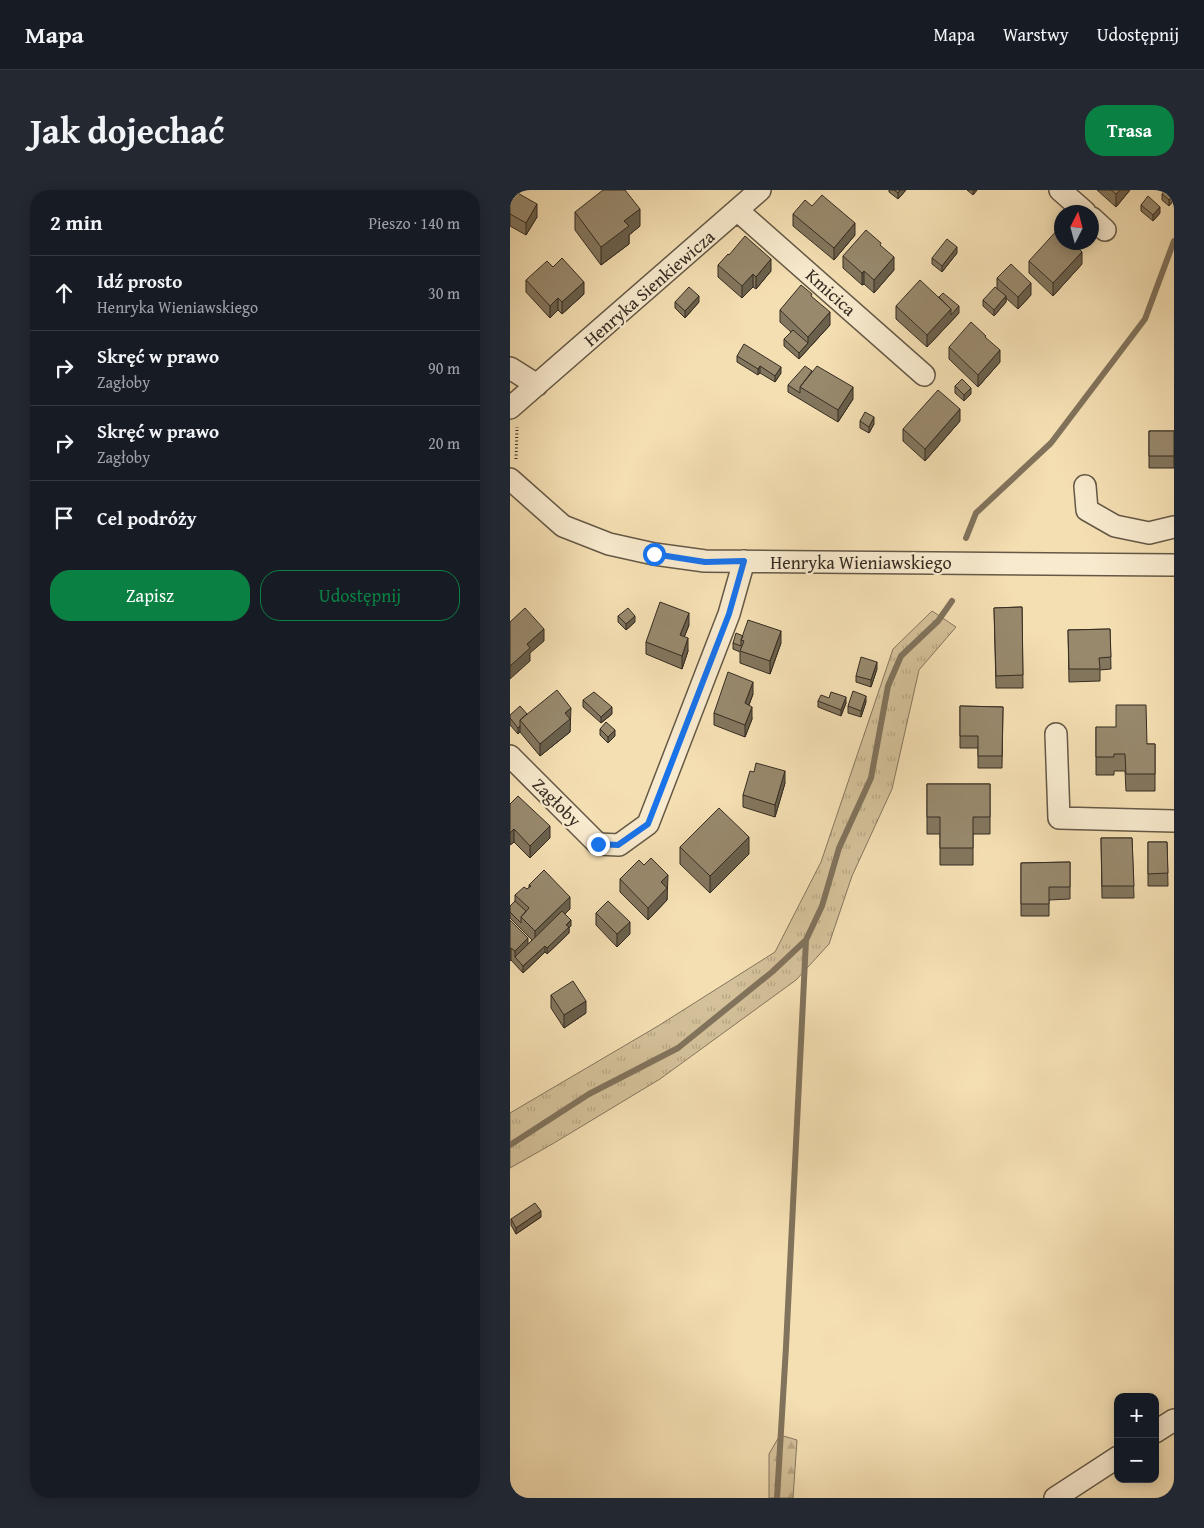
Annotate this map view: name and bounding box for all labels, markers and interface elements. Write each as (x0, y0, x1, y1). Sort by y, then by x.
text: Mapa (25, 17, 84, 52)
text: Mapa (933, 21, 975, 48)
text: Warstwy (1003, 21, 1069, 48)
text: Udostępnij (1097, 21, 1179, 48)
text: Jak dojechać (30, 105, 224, 156)
button: Trasa (1085, 105, 1174, 156)
north arrow (1054, 205, 1099, 250)
text: 2 min (50, 207, 102, 238)
text: Pieszo · 140 m (368, 211, 460, 235)
street label: Henryka Sienkiewicza (578, 223, 721, 353)
street label: Kmicica (800, 262, 863, 322)
text: Idź prosto (97, 267, 182, 295)
icon: ahead (50, 279, 78, 307)
text: 30 m (428, 281, 460, 305)
text: Henryka Wieniawskiego (97, 295, 258, 319)
text: Skręć w prawo (97, 342, 219, 370)
icon: right (50, 354, 78, 382)
text: 90 m (428, 356, 460, 380)
text: Zagłoby (97, 370, 150, 394)
text: Skręć w prawo (97, 417, 219, 445)
icon: right (50, 429, 78, 457)
text: 20 m (428, 431, 460, 455)
text: Zagłoby (97, 445, 150, 469)
icon: arrive (50, 504, 78, 532)
text: Cel podróży (97, 504, 197, 532)
route start (643, 543, 666, 566)
street label: Henryka Wieniawskiego (770, 549, 952, 576)
button: Zapisz (50, 570, 250, 621)
button: Udostępnij (260, 570, 460, 621)
street label: Zagłoby (526, 771, 588, 833)
route end (587, 833, 610, 856)
map controls (1114, 1393, 1159, 1483)
button: + (1114, 1393, 1159, 1438)
button: − (1114, 1438, 1159, 1483)

